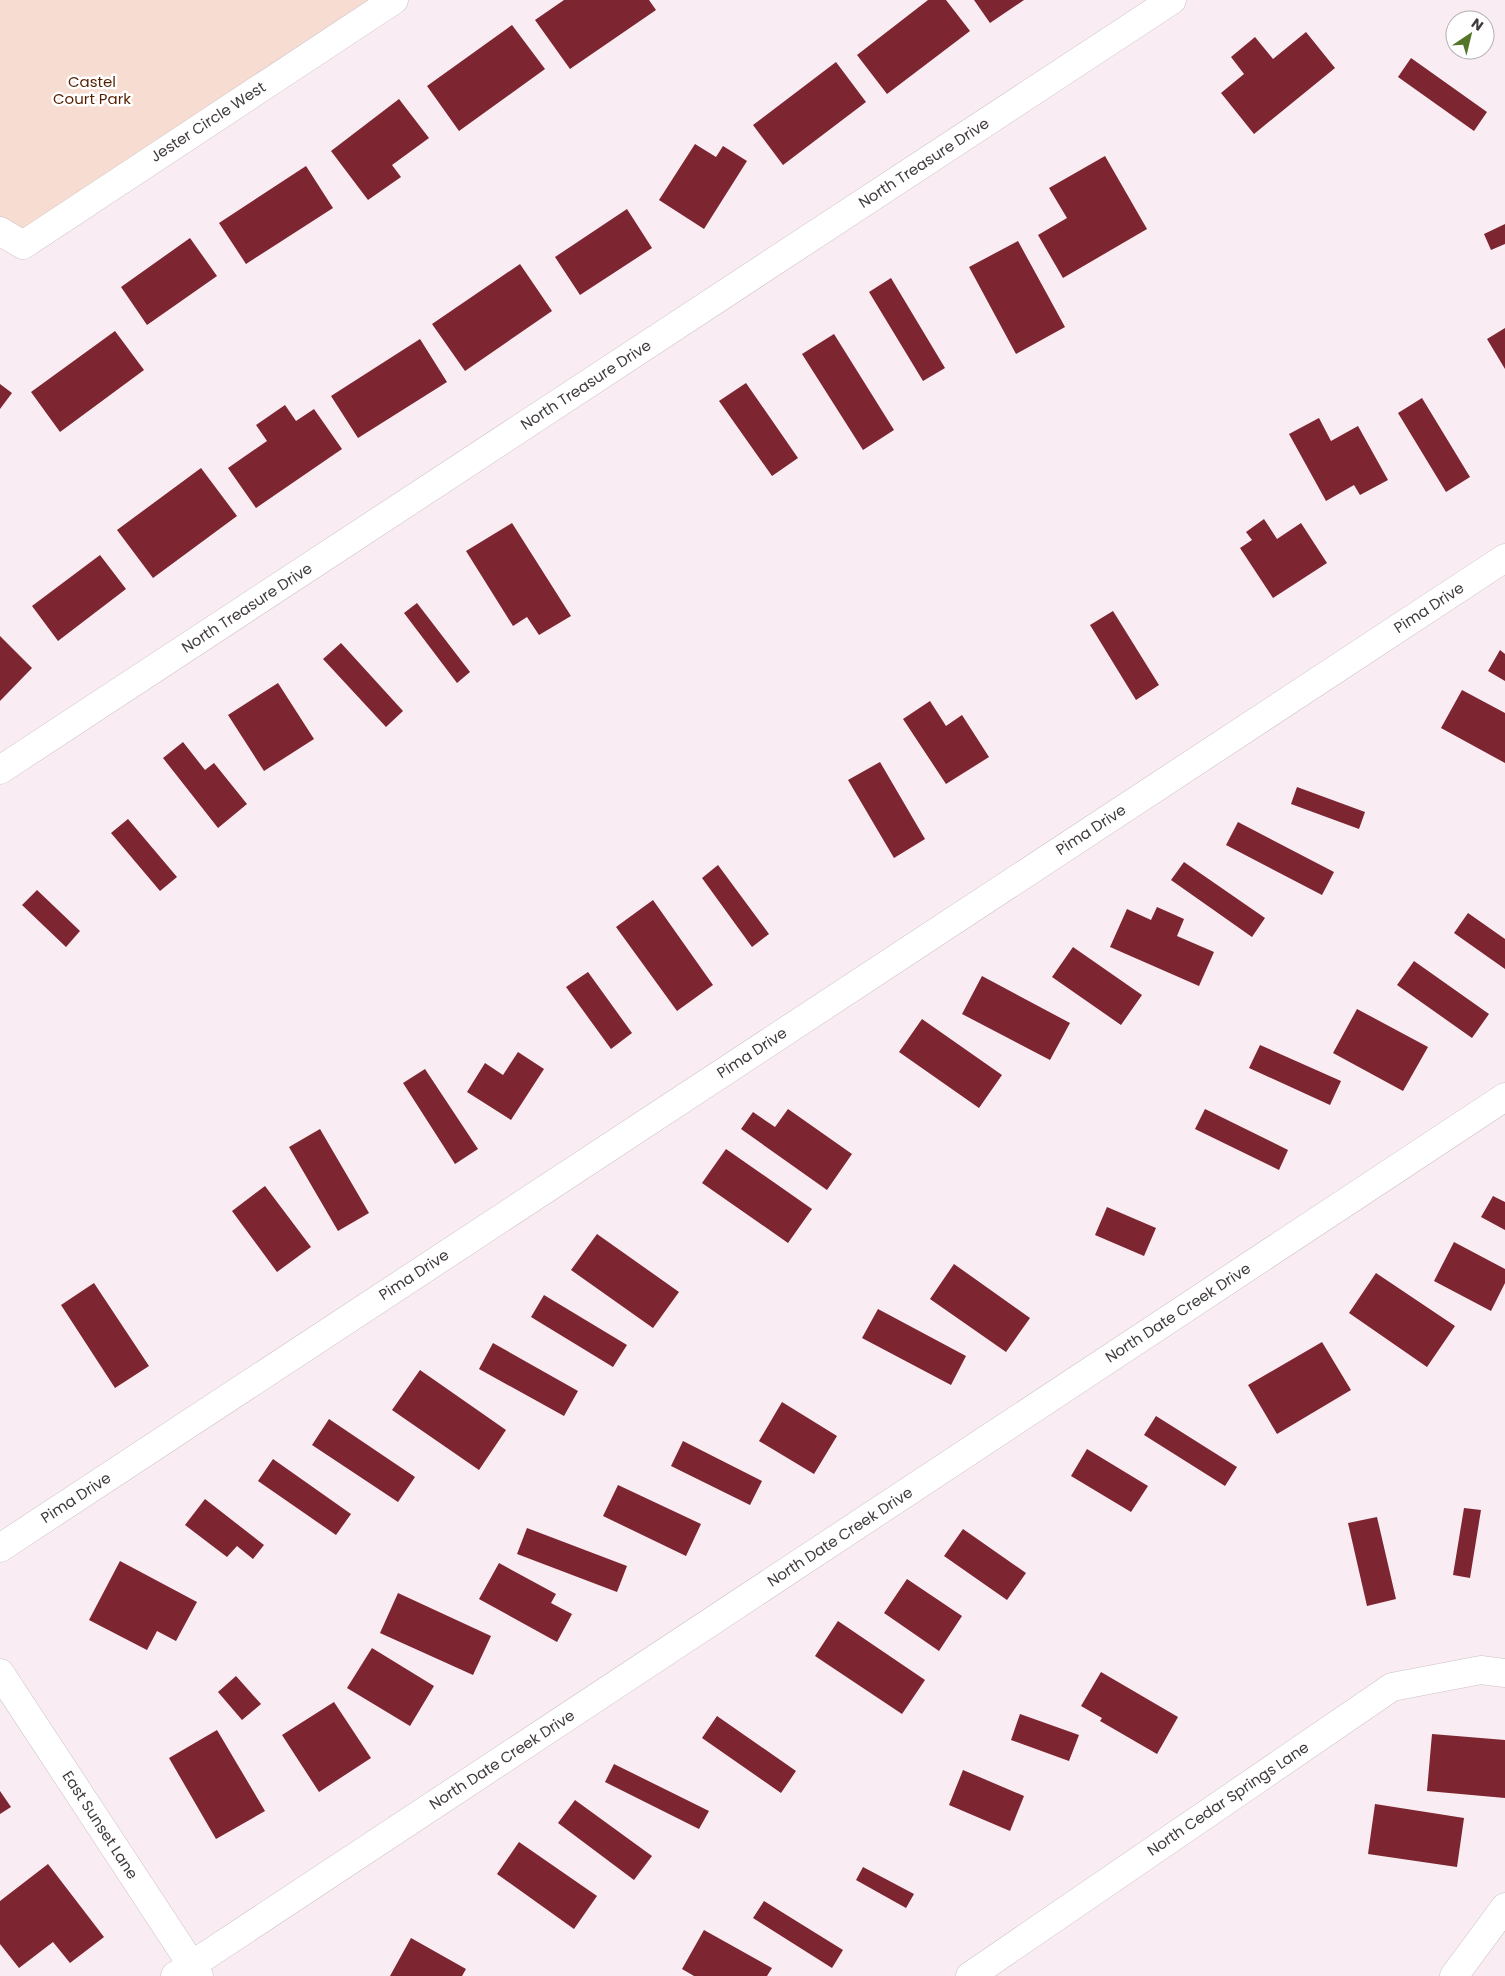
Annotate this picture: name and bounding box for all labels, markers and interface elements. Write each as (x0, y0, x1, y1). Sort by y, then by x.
north arrow (1445, 10, 1495, 60)
text: N (1467, 13, 1488, 36)
park label: Castel Court Park (53, 71, 131, 109)
street label: Jester Circle West (146, 76, 269, 167)
street label: North Treasure Drive (854, 112, 993, 213)
street label: North Treasure Drive (516, 334, 655, 435)
street label: North Treasure Drive (177, 557, 316, 658)
street label: Pima Drive (1390, 577, 1468, 638)
street label: Pima Drive (1052, 799, 1130, 860)
street label: Pima Drive (713, 1022, 791, 1083)
street label: Pima Drive (375, 1244, 453, 1305)
street label: North Date Creek Drive (1101, 1258, 1254, 1368)
street label: Pima Drive (37, 1467, 115, 1528)
street label: North Date Creek Drive (763, 1482, 916, 1592)
street label: North Date Creek Drive (425, 1705, 578, 1815)
street label: North Cedar Springs Lane (1143, 1737, 1313, 1861)
street label: East Sunset Lane (58, 1766, 143, 1883)

